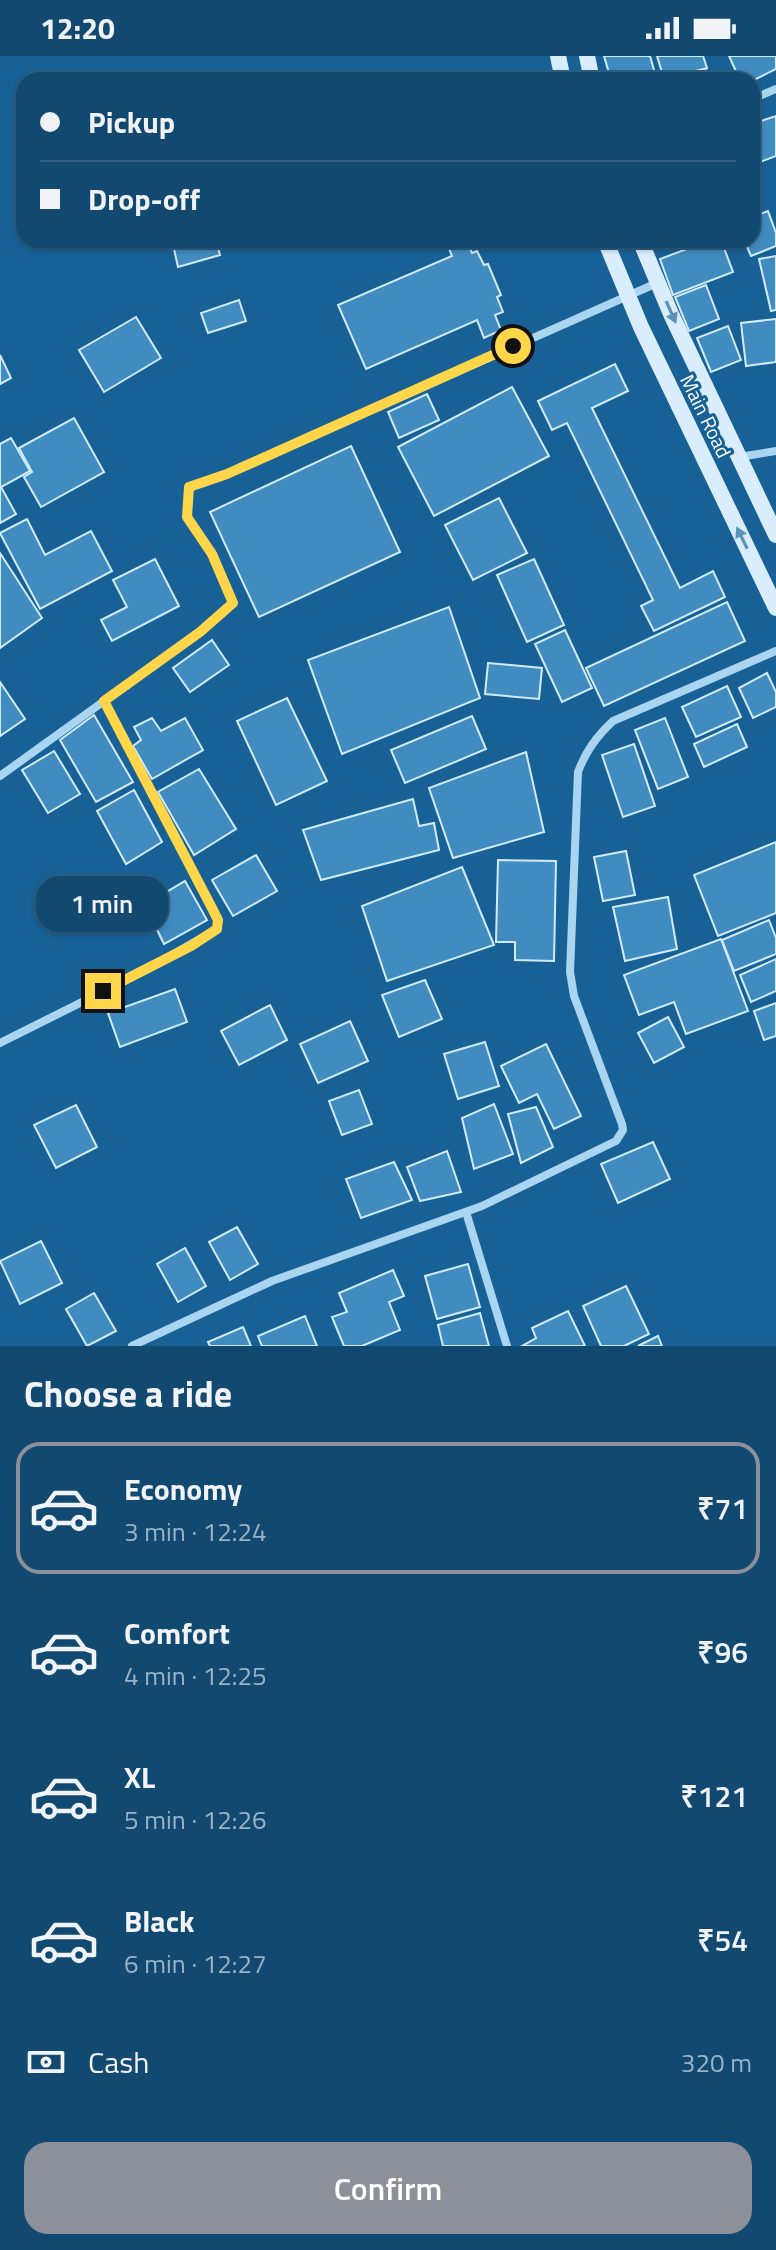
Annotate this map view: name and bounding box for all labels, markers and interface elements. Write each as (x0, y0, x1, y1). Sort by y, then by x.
text: 12:20 (40, 5, 115, 51)
text: Pickup (88, 99, 175, 145)
text: Drop-off (88, 176, 200, 222)
one-way arrow (664, 300, 677, 324)
route start (495, 328, 531, 364)
street label: Main Road (672, 369, 740, 463)
one-way arrow (735, 526, 749, 549)
callout: 1 min (37, 875, 169, 931)
text: 1 min (71, 884, 133, 923)
route end (85, 973, 121, 1009)
text: Choose a ride (24, 1366, 232, 1421)
text: Economy (124, 1466, 242, 1512)
icon: car (28, 1472, 100, 1544)
text: ₹71 (697, 1485, 748, 1531)
text: 3 min · 12:24 (124, 1512, 267, 1551)
text: Comfort (124, 1610, 230, 1656)
icon: car (28, 1616, 100, 1688)
text: ₹96 (697, 1629, 748, 1675)
text: 4 min · 12:25 (124, 1656, 267, 1695)
text: XL (124, 1754, 155, 1800)
icon: car (28, 1760, 100, 1832)
text: ₹121 (680, 1773, 748, 1819)
text: 5 min · 12:26 (124, 1800, 267, 1839)
text: Black (124, 1898, 195, 1944)
icon: car (28, 1904, 100, 1976)
text: ₹54 (697, 1917, 748, 1963)
text: 6 min · 12:27 (124, 1944, 267, 1983)
text: Cash (88, 2039, 149, 2085)
icon: cash (24, 2040, 68, 2084)
text: 320 m (681, 2043, 752, 2082)
button: Confirm (24, 2142, 752, 2234)

